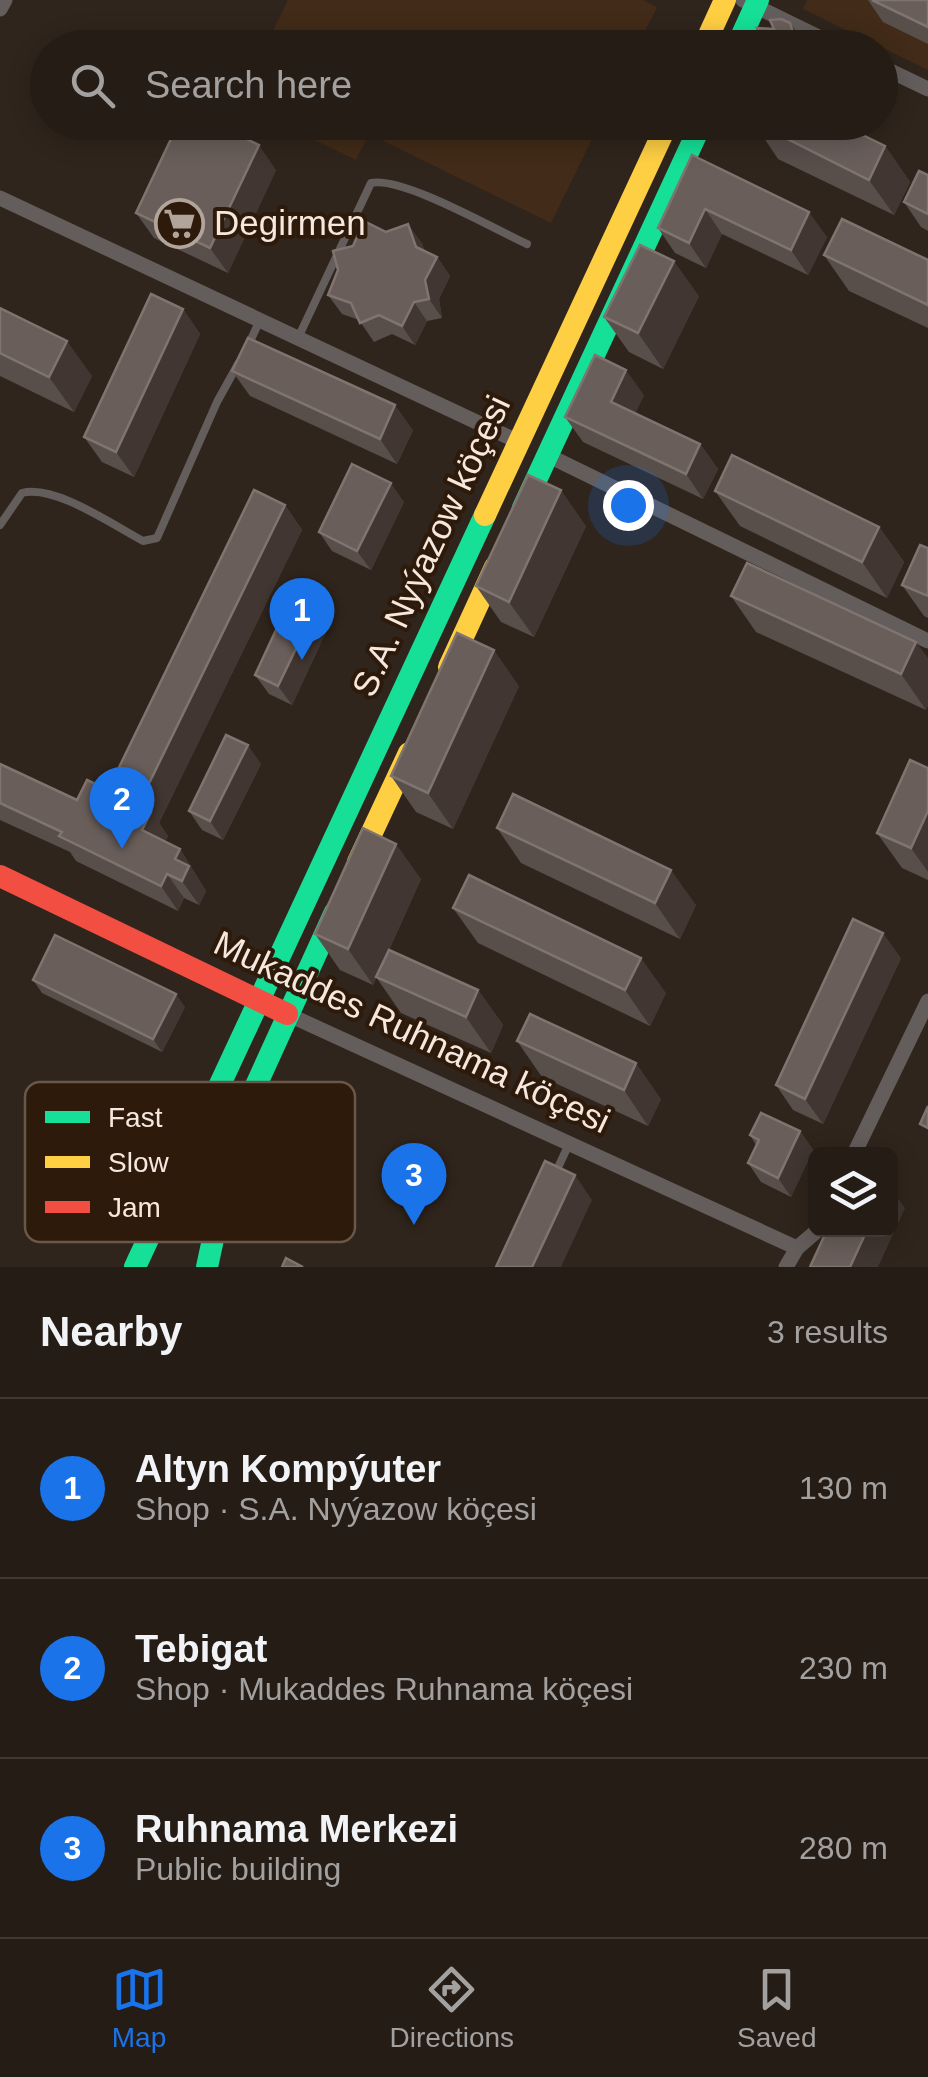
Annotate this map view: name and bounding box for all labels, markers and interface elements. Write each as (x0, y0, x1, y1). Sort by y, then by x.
search box (30, 30, 898, 140)
icon: search (65, 58, 120, 113)
text: Search here (145, 64, 352, 106)
supermarket icon: Degirmen (153, 197, 205, 249)
place label: Degirmen (214, 203, 366, 242)
street label: S.A. Nyýazow köçesi (344, 389, 517, 702)
your location (603, 480, 654, 531)
pin: 1 (270, 578, 334, 660)
pin: 2 (90, 766, 154, 849)
street label: Mukaddes Ruhnama köçesi (208, 923, 616, 1140)
legend (25, 1082, 355, 1242)
text: Fast (108, 1102, 163, 1133)
pin: 3 (382, 1142, 446, 1225)
text: Slow (108, 1147, 169, 1178)
map controls (808, 1147, 898, 1237)
button: layers (808, 1147, 898, 1237)
text: Jam (108, 1192, 161, 1223)
text: Nearby (40, 1308, 182, 1355)
text: 3 results (767, 1314, 888, 1350)
text: Altyn Kompýuter (135, 1448, 441, 1490)
text: 1 (64, 1470, 81, 1506)
text: 130 m (799, 1470, 888, 1506)
text: Shop · S.A. Nyýazow köçesi (135, 1491, 537, 1527)
text: Tebigat (135, 1628, 267, 1670)
text: 2 (64, 1650, 81, 1686)
text: 230 m (799, 1650, 888, 1686)
text: Shop · Mukaddes Ruhnama köçesi (135, 1671, 633, 1707)
text: Ruhnama Merkezi (135, 1808, 458, 1850)
text: 3 (64, 1830, 81, 1866)
text: 280 m (799, 1830, 888, 1866)
text: Public building (135, 1851, 341, 1887)
tab: Map (112, 1962, 167, 2054)
tab: Directions (390, 1962, 514, 2054)
tab: Saved (737, 1962, 816, 2054)

